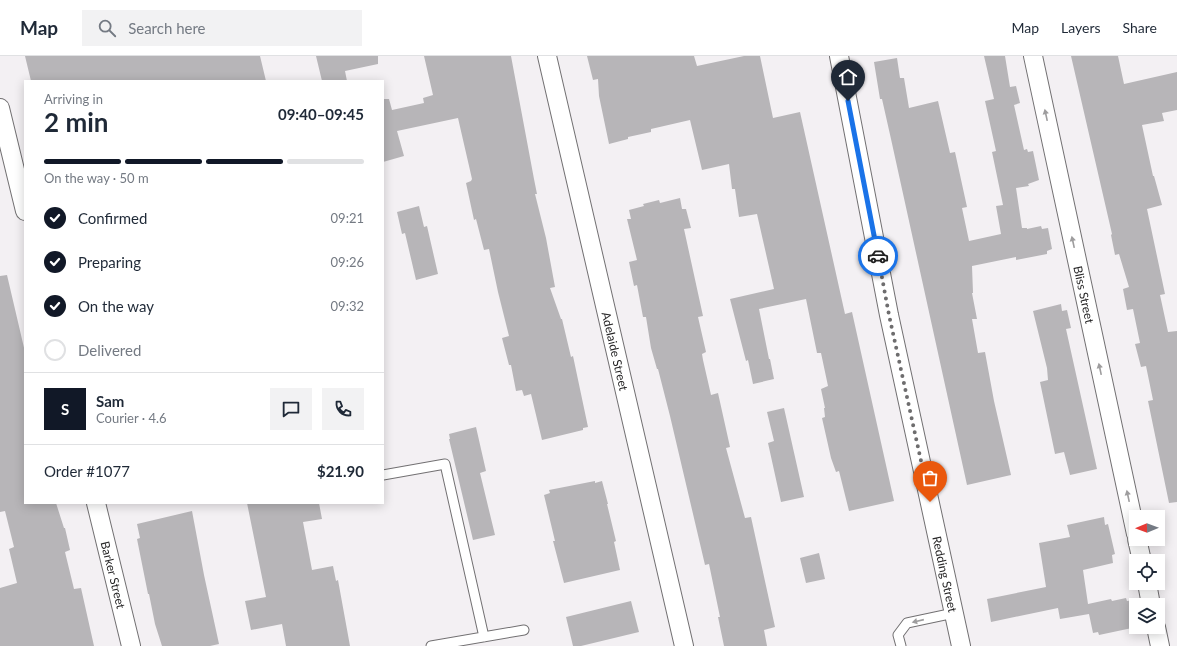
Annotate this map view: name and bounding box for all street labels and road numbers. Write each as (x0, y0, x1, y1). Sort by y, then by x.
street label: Bliss Street (1071, 264, 1098, 325)
street label: Adelaide Street (599, 310, 632, 393)
street label: Redding Street (930, 535, 961, 614)
street label: Barker Street (98, 540, 129, 611)

